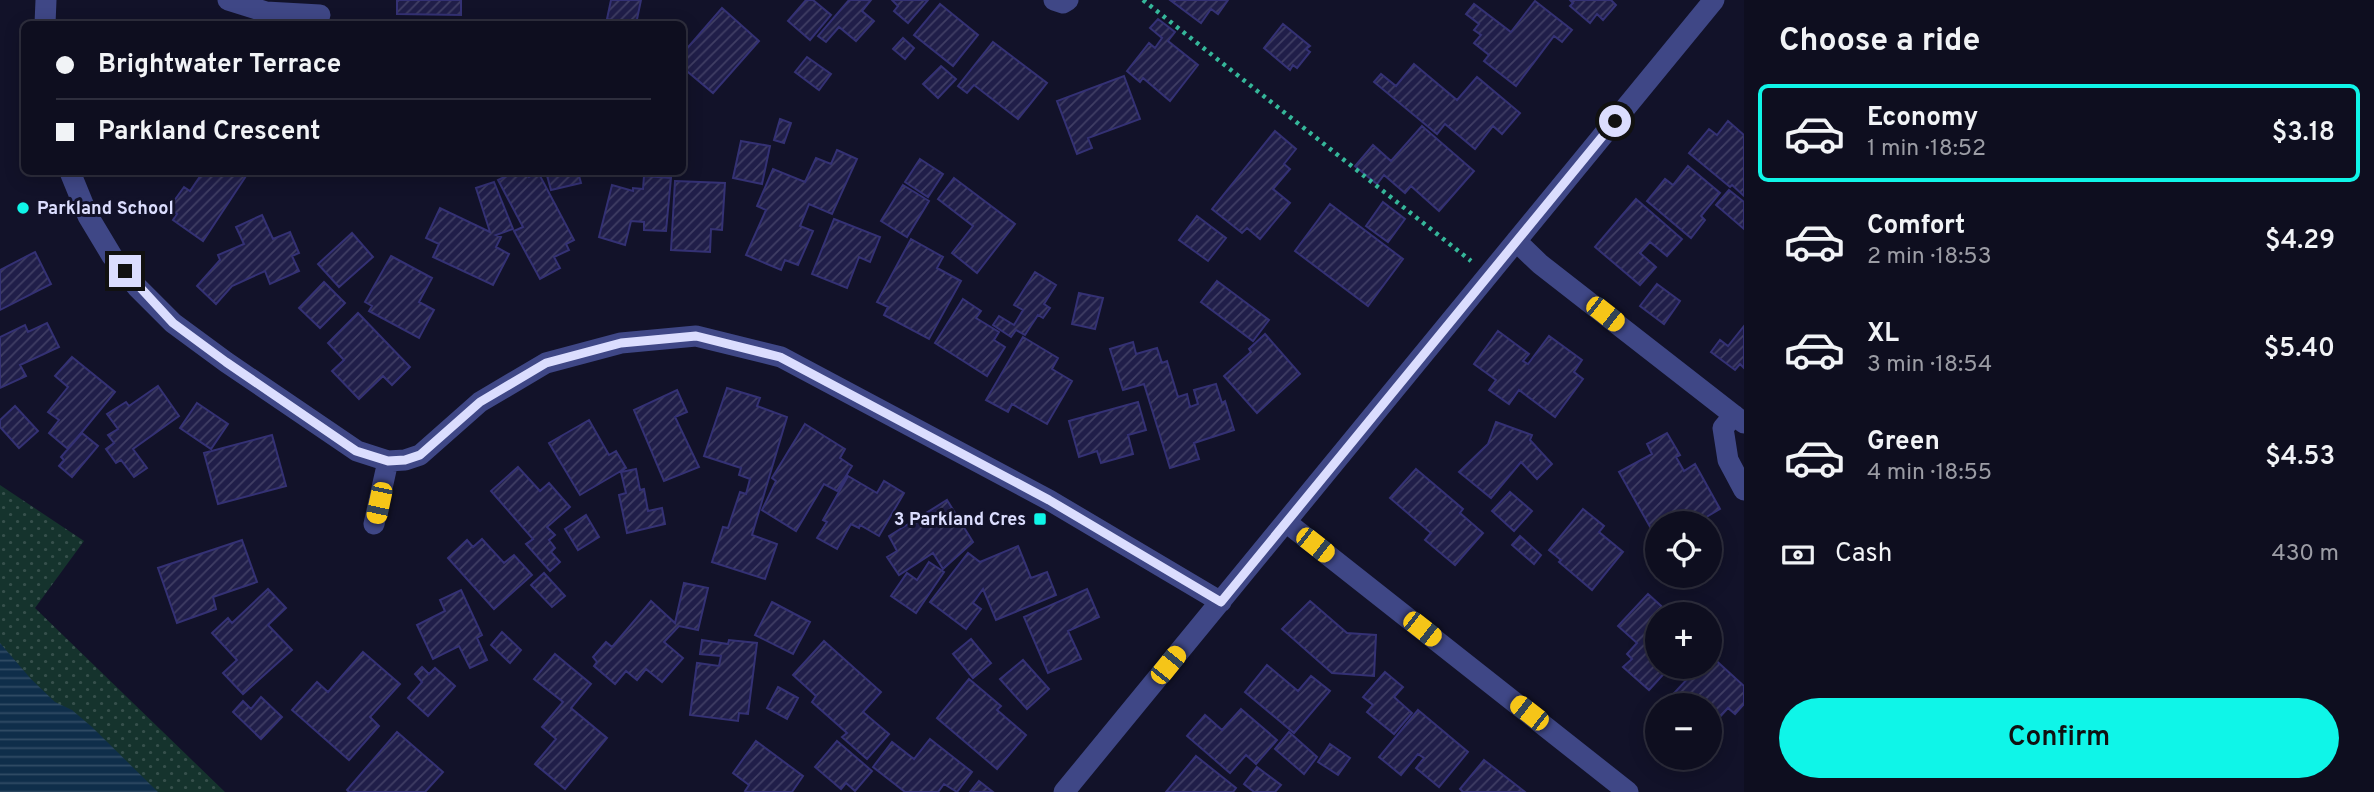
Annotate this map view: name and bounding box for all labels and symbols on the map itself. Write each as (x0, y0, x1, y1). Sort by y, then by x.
route start (1599, 105, 1631, 137)
place label: Parkland School (37, 198, 174, 221)
marker: Parkland School (15, 200, 31, 216)
route end (109, 255, 141, 287)
car (1582, 293, 1629, 335)
car (365, 480, 394, 526)
place label: 3 Parkland Cres (894, 509, 1026, 532)
marker: 3 Parkland Cres (1032, 511, 1048, 527)
car (1292, 524, 1339, 566)
car (1399, 608, 1446, 650)
car (1147, 642, 1190, 688)
car (1506, 692, 1553, 734)

